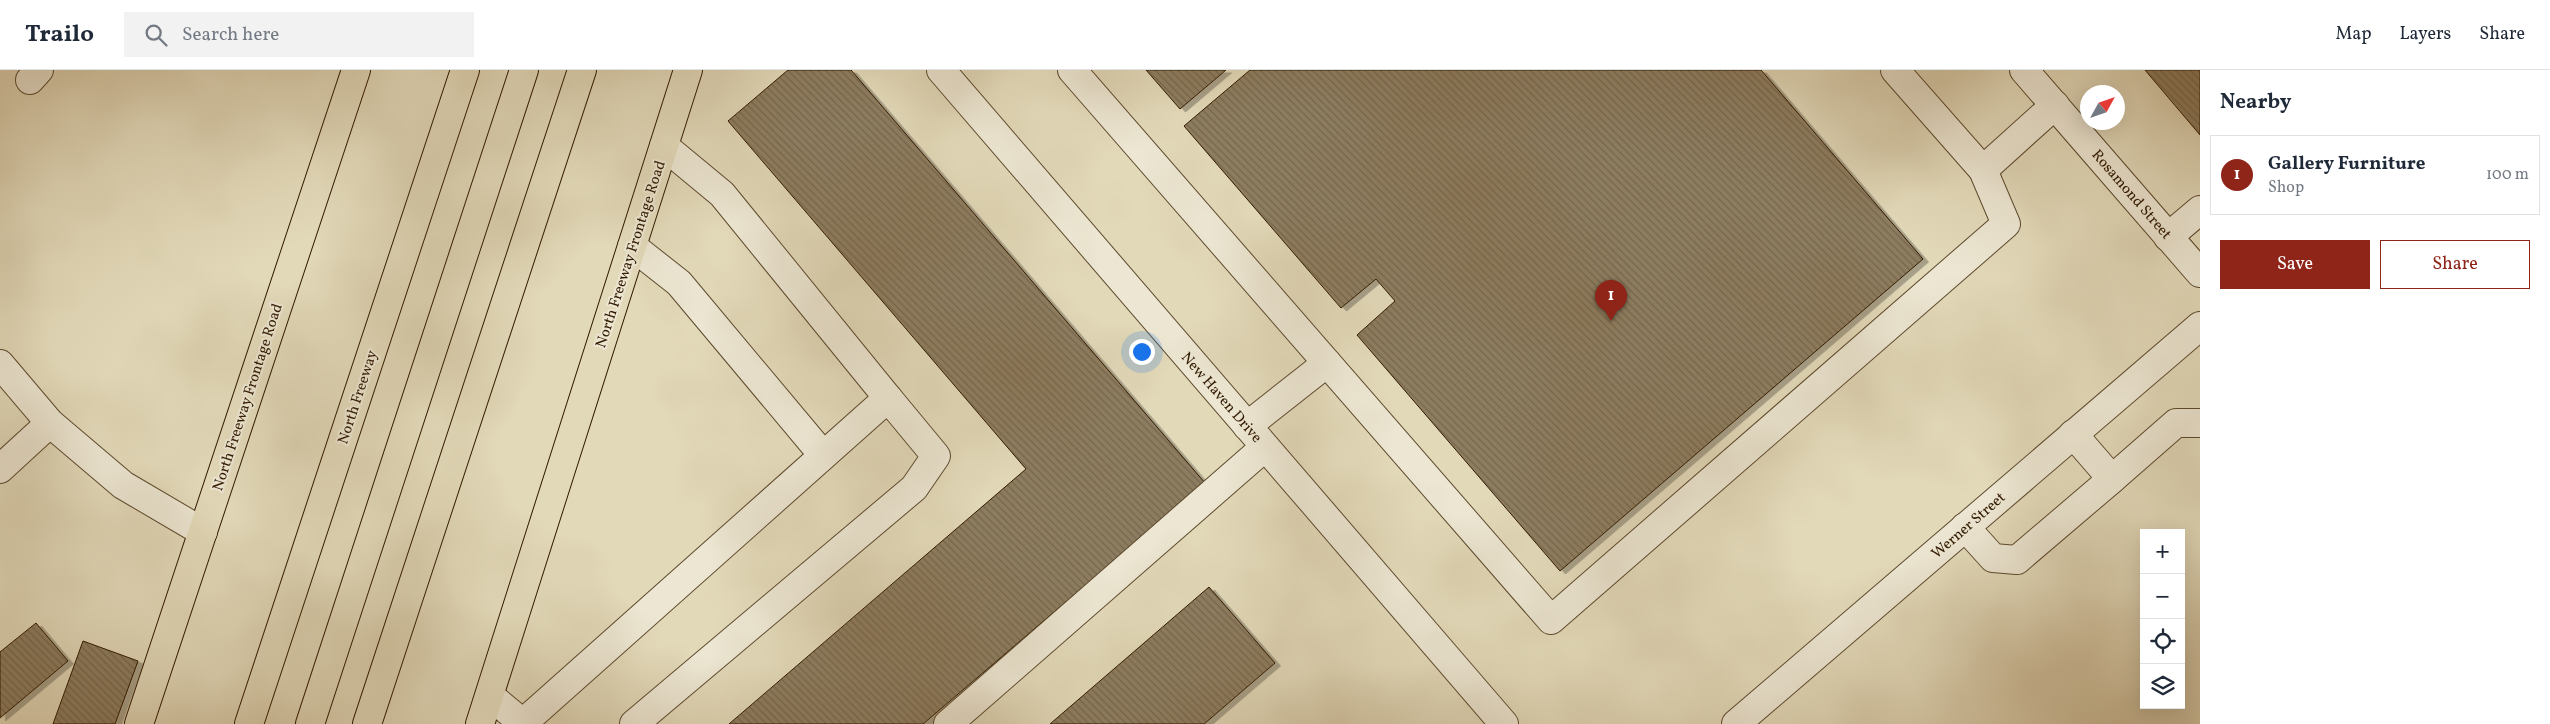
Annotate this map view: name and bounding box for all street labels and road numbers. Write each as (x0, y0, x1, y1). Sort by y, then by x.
street label: Rosamond Street (2086, 146, 2176, 244)
street label: North Freeway Frontage Road (591, 158, 672, 351)
street label: North Freeway Frontage Road (208, 301, 289, 494)
street label: North Freeway (333, 348, 384, 447)
street label: New Haven Drive (1176, 348, 1266, 448)
street label: Werner Street (1927, 488, 2011, 564)

